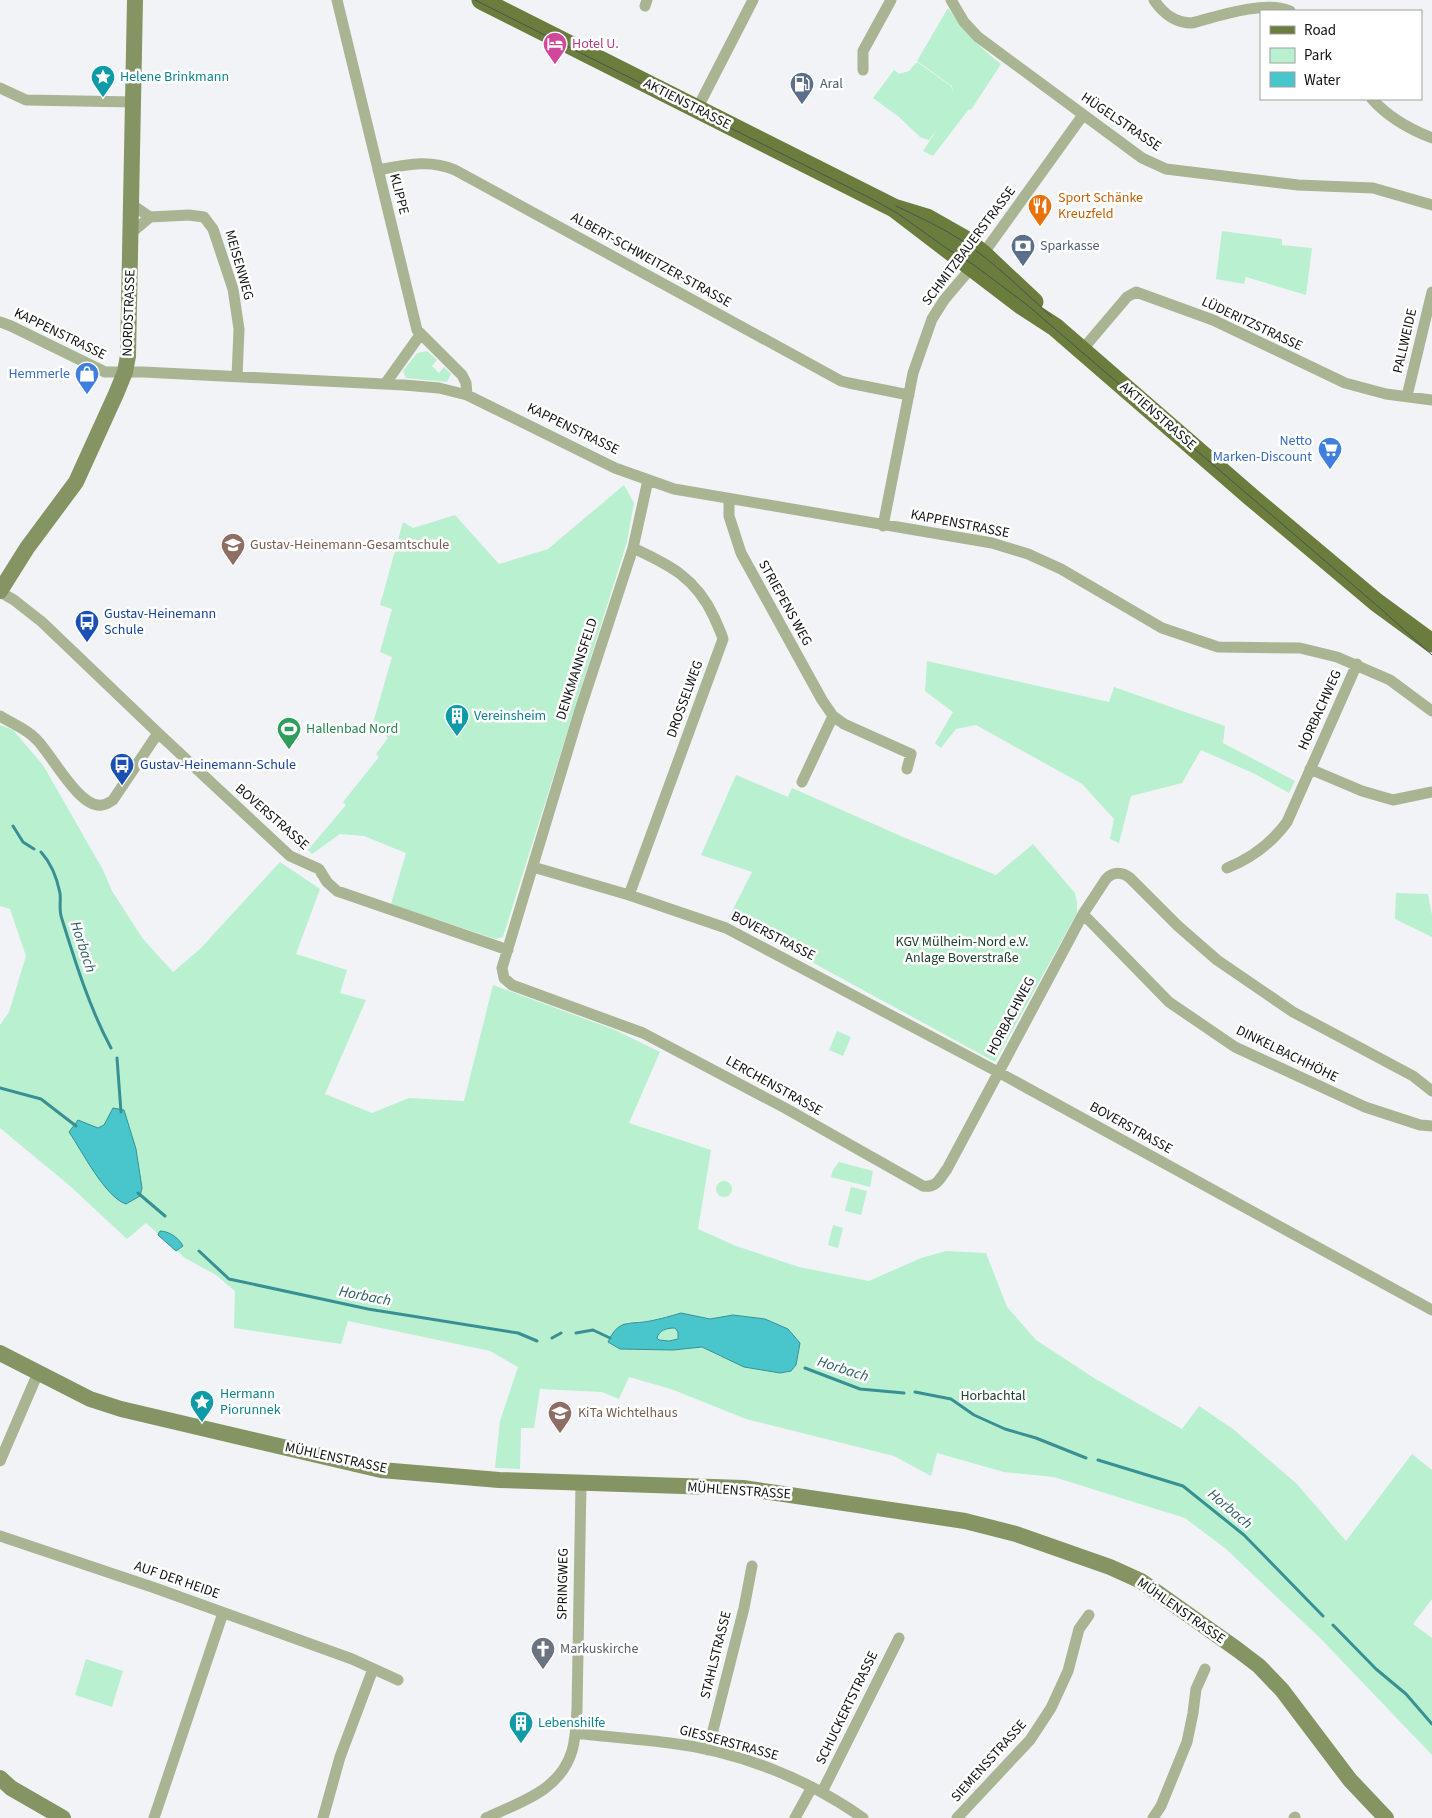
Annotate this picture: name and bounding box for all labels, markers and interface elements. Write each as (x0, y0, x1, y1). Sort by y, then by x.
legend (1260, 10, 1422, 100)
text: Road (1304, 20, 1336, 41)
hotel icon: Hotel U. (542, 31, 568, 65)
place label: Hotel U. (572, 34, 619, 54)
text: Park (1304, 45, 1333, 66)
place icon: Helene Brinkmann (90, 64, 116, 98)
place label: Helene Brinkmann (120, 67, 229, 87)
text: Water (1304, 70, 1341, 91)
fuel station icon: Aral (789, 71, 815, 105)
street label: AKTIENSTRASSE (640, 73, 734, 135)
place label: Aral (820, 74, 843, 94)
street label: HÜGELSTRASSE (1077, 88, 1165, 156)
street label: KLIPPE (384, 171, 414, 217)
street label: SCHMITZBAUERSTRASSE (917, 182, 1021, 310)
place label: Sport Schänke Kreuzfeld (1058, 188, 1143, 224)
restaurant icon: Sport Schänke Kreuzfeld (1027, 193, 1053, 227)
street label: ALBERT-SCHWEITZER-STRASSE (567, 207, 735, 313)
street label: MEISENWEG (219, 228, 259, 302)
bank icon: Sparkasse (1010, 233, 1036, 267)
place label: Sparkasse (1040, 236, 1100, 256)
street label: NORDSTRASSE (117, 269, 141, 357)
street label: LÜDERITZSTRASSE (1198, 292, 1306, 356)
street label: KAPPENSTRASSE (11, 303, 109, 365)
street label: PALLWEIDE (1388, 307, 1422, 375)
shop icon: Hemmerle (74, 361, 100, 395)
place label: Hemmerle (8, 364, 70, 384)
street label: AKTIENSTRASSE (1115, 377, 1201, 455)
street label: KAPPENSTRASSE (524, 398, 622, 460)
place label: Netto Marken-Discount (1213, 431, 1312, 467)
supermarket icon: Netto Marken-Discount (1317, 436, 1343, 470)
street label: KAPPENSTRASSE (909, 505, 1011, 543)
school or university icon: Gustav-Heinemann-Gesamtschule (220, 532, 246, 566)
place label: Gustav-Heinemann-Gesamtschule (250, 535, 449, 555)
street label: STRIEPENS WEG (753, 556, 817, 650)
place label: Gustav-Heinemann Schule (104, 604, 216, 640)
bus stop icon: Gustav-Heinemann Schule (74, 609, 100, 643)
street label: DENKMANNSFELD (551, 615, 603, 723)
street label: DROSSELWEG (662, 657, 708, 741)
street label: HORBACHWEG (1293, 667, 1347, 753)
building icon: Vereinsheim (444, 703, 470, 737)
place label: Vereinsheim (474, 706, 546, 726)
sports icon: Hallenbad Nord (276, 716, 302, 750)
place label: Hallenbad Nord (306, 719, 398, 739)
bus stop icon: Gustav-Heinemann-Schule (109, 752, 135, 786)
place label: Gustav-Heinemann-Schule (140, 755, 296, 775)
street label: BOVERSTRASSE (231, 779, 313, 855)
street label: BOVERSTRASSE (727, 906, 819, 966)
water label: Horbach (65, 919, 101, 975)
park label: KGV Mülheim-Nord e.V. Anlage Boverstraße (896, 932, 1028, 968)
street label: HORBACHWEG (982, 973, 1040, 1059)
street label: DINKELBACHHÖHE (1233, 1021, 1341, 1087)
street label: LERCHENSTRASSE (722, 1051, 826, 1121)
street label: BOVERSTRASSE (1086, 1097, 1176, 1159)
water label: Horbach (337, 1281, 393, 1311)
water label: Horbach (815, 1351, 871, 1387)
place label: Hermann Piorunnek (220, 1384, 281, 1420)
park label: Horbachtal (960, 1386, 1026, 1406)
place icon: Hermann Piorunnek (189, 1389, 215, 1423)
school or university icon: KiTa Wichtelhaus (547, 1400, 573, 1434)
place label: KiTa Wichtelhaus (578, 1403, 678, 1423)
street label: MÜHLENSTRASSE (283, 1437, 389, 1479)
street label: MÜHLENSTRASSE (686, 1477, 792, 1505)
water label: Horbach (1203, 1484, 1257, 1534)
street label: SPRINGWEG (552, 1548, 574, 1620)
street label: AUF DER HEIDE (132, 1556, 222, 1604)
street label: MÜHLENSTRASSE (1133, 1573, 1229, 1649)
street label: STAHLSTRASSE (695, 1609, 737, 1701)
church icon: Markuskirche (530, 1636, 556, 1670)
place label: Markuskirche (560, 1639, 638, 1659)
street label: SCHUCKERTSTRASSE (811, 1648, 883, 1768)
building icon: Lebenshilfe (508, 1710, 534, 1744)
place label: Lebenshilfe (538, 1713, 605, 1733)
street label: SIEMENSSTRASSE (947, 1715, 1031, 1807)
street label: GIESSERSTRASSE (677, 1720, 781, 1766)

